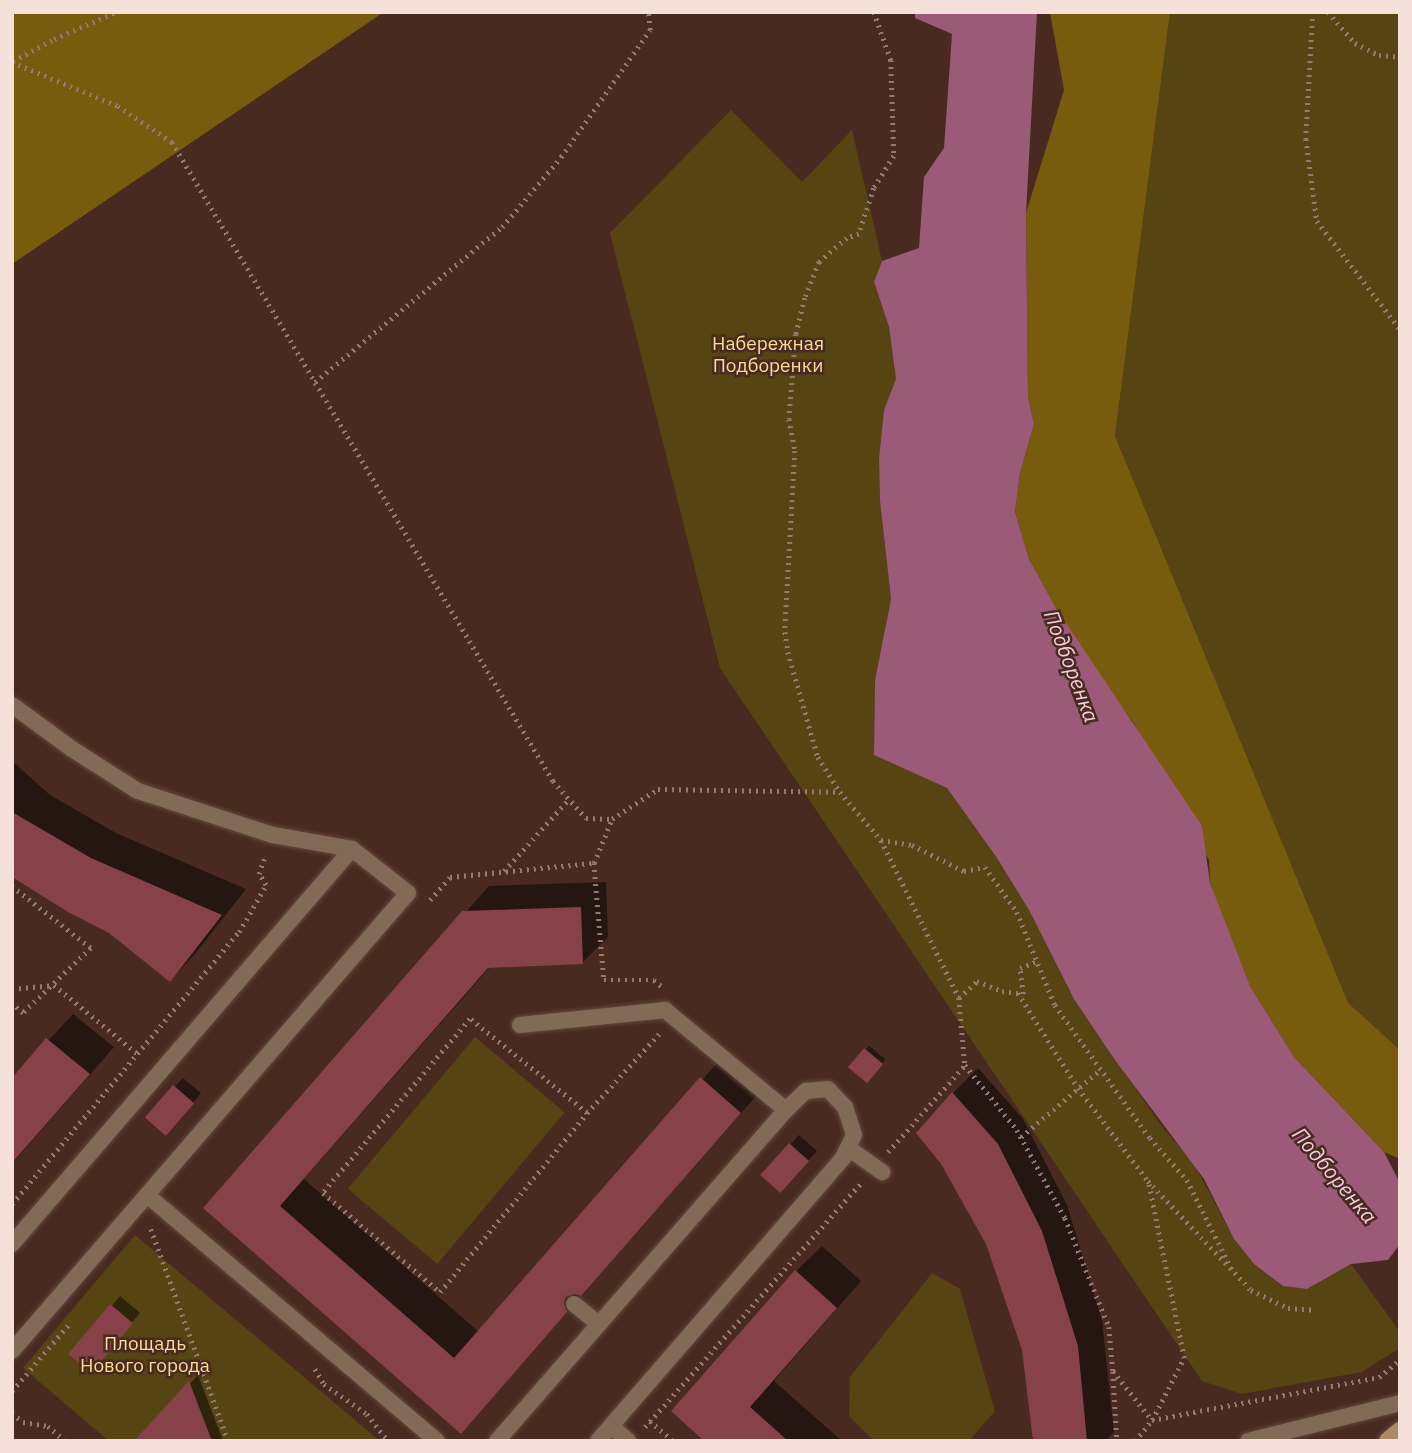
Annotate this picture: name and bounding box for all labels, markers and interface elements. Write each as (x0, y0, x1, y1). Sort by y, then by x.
park label: Набережная Подборенки (712, 333, 824, 377)
water label: Подборенка (1039, 606, 1105, 726)
water label: Подборенка (1287, 1122, 1383, 1228)
park label: Площадь Нового города (80, 1333, 210, 1377)

